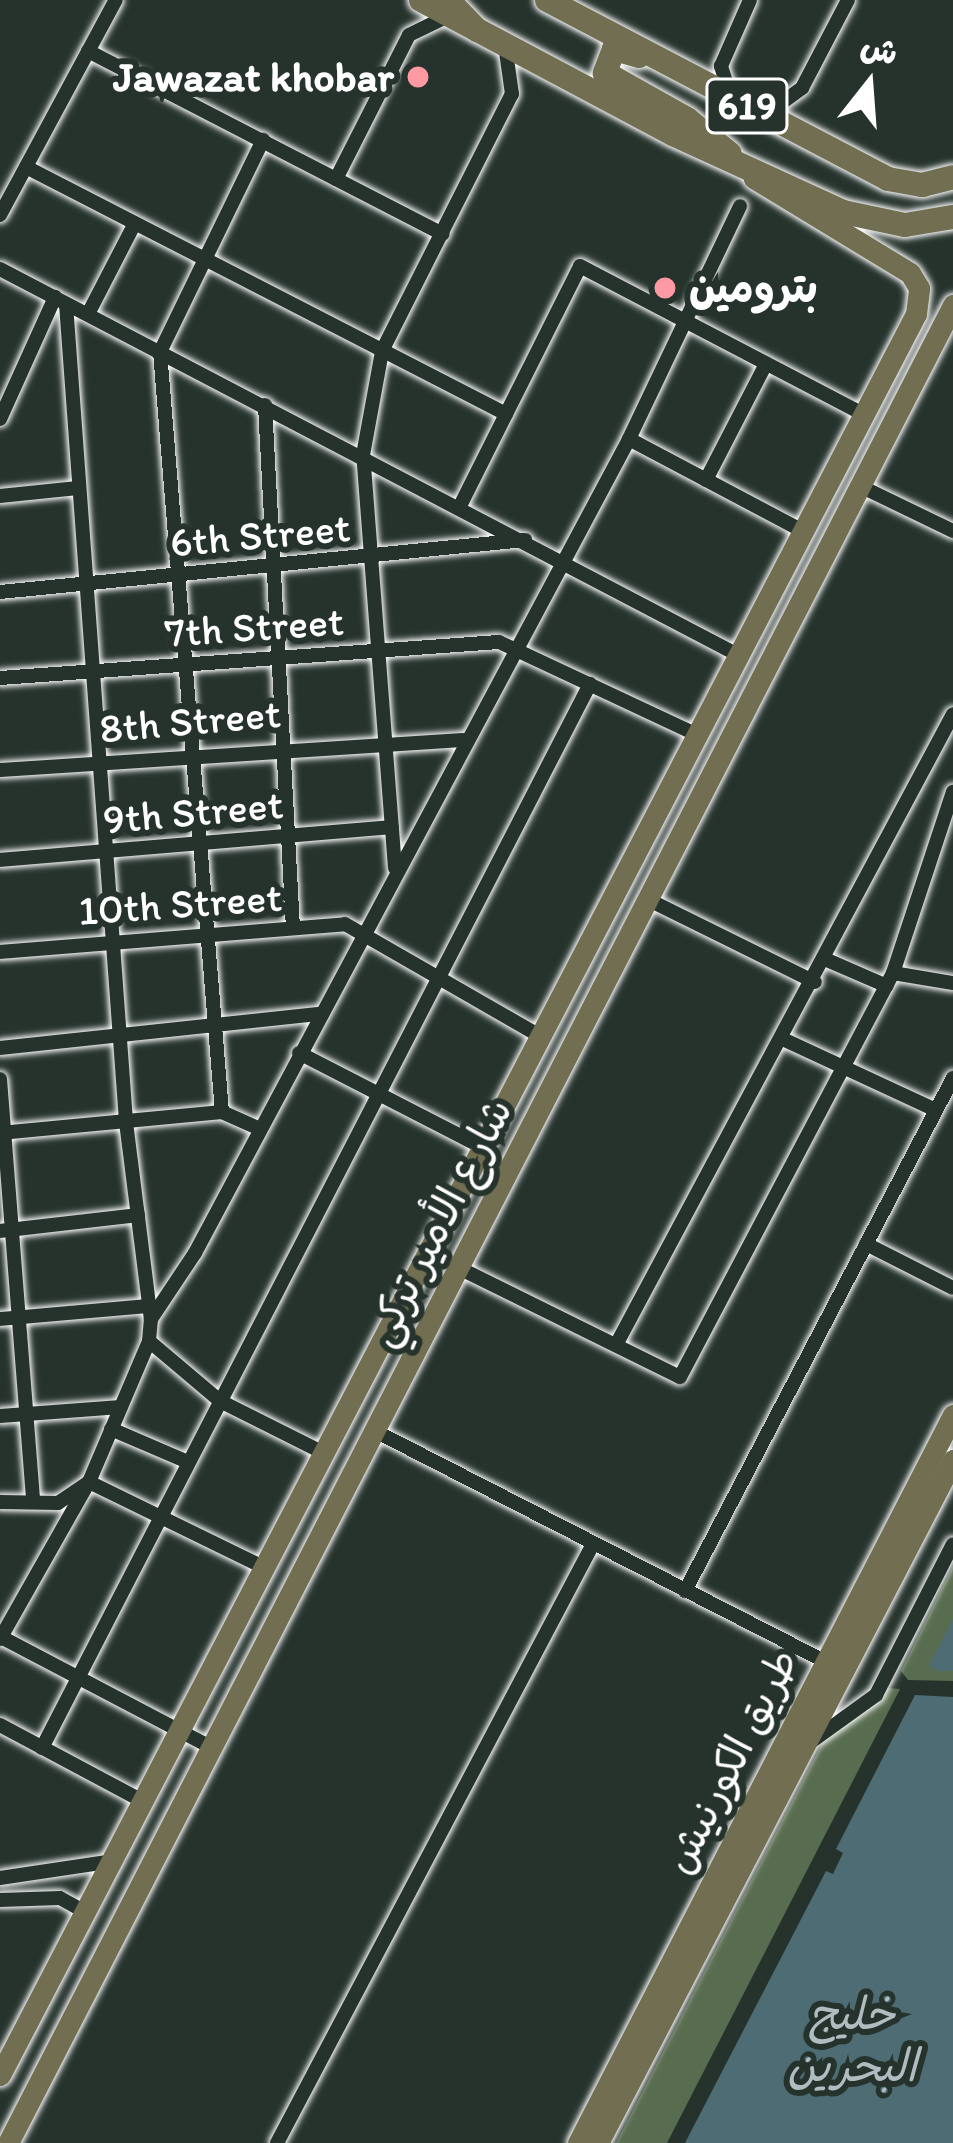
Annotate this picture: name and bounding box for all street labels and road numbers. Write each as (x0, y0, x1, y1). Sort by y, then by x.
road number: 619 (705, 73, 789, 139)
street label: 6th Street (168, 502, 352, 568)
street label: 7th Street (163, 596, 345, 658)
street label: 8th Street (98, 688, 282, 754)
street label: 9th Street (101, 779, 285, 845)
street label: 10th Street (77, 872, 283, 936)
street label: شارع الأمير تركي (355, 1090, 523, 1354)
street label: طريق الكورنيش (653, 1640, 809, 1882)

